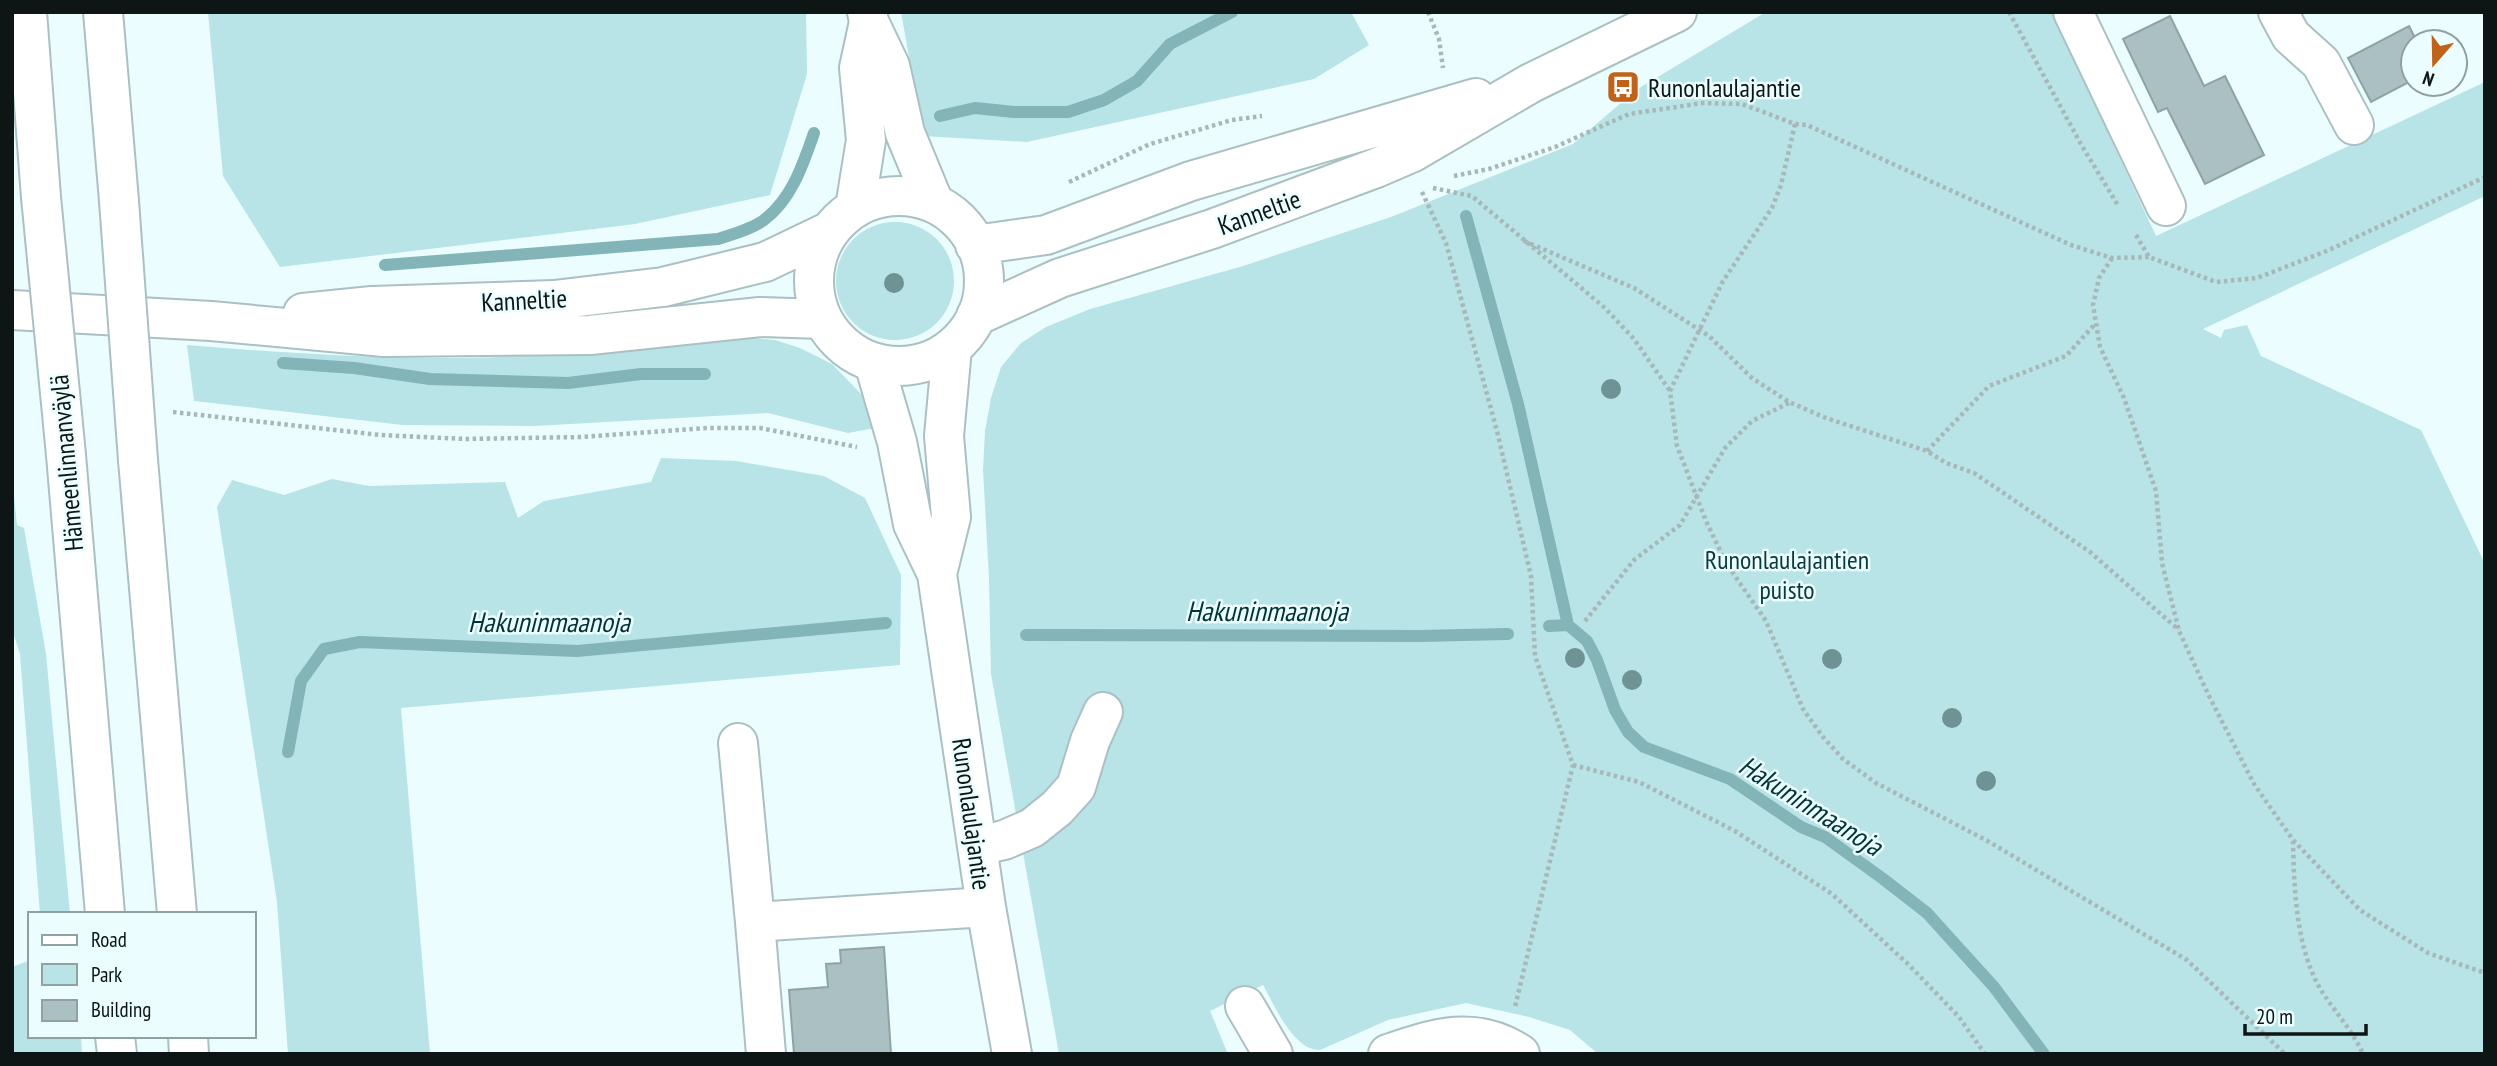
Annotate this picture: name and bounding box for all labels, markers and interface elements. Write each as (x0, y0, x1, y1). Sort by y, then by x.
north arrow (2399, 28, 2469, 98)
text: N (2419, 66, 2437, 92)
bus stop icon: Runonlaulajantie (1604, 68, 1642, 106)
place label: Runonlaulajantie (1648, 71, 1801, 104)
street label: Kanneltie (1213, 182, 1305, 242)
street label: Kanneltie (480, 281, 568, 319)
street label: Hämeenlinnanväylä (42, 373, 90, 553)
park label: Runonlaulajantien puisto (1705, 543, 1869, 606)
water label: Hakuninmaanoja (1186, 592, 1350, 629)
water label: Hakuninmaanoja (468, 603, 632, 640)
street label: Runonlaulajantie (945, 736, 999, 892)
water label: Hakuninmaanoja (1732, 746, 1891, 865)
legend (28, 912, 256, 1038)
text: Road (91, 926, 127, 953)
text: Park (91, 961, 122, 988)
scale bar (2245, 992, 2366, 1036)
text: Building (91, 996, 151, 1023)
text: 20 m (2256, 1003, 2293, 1030)

